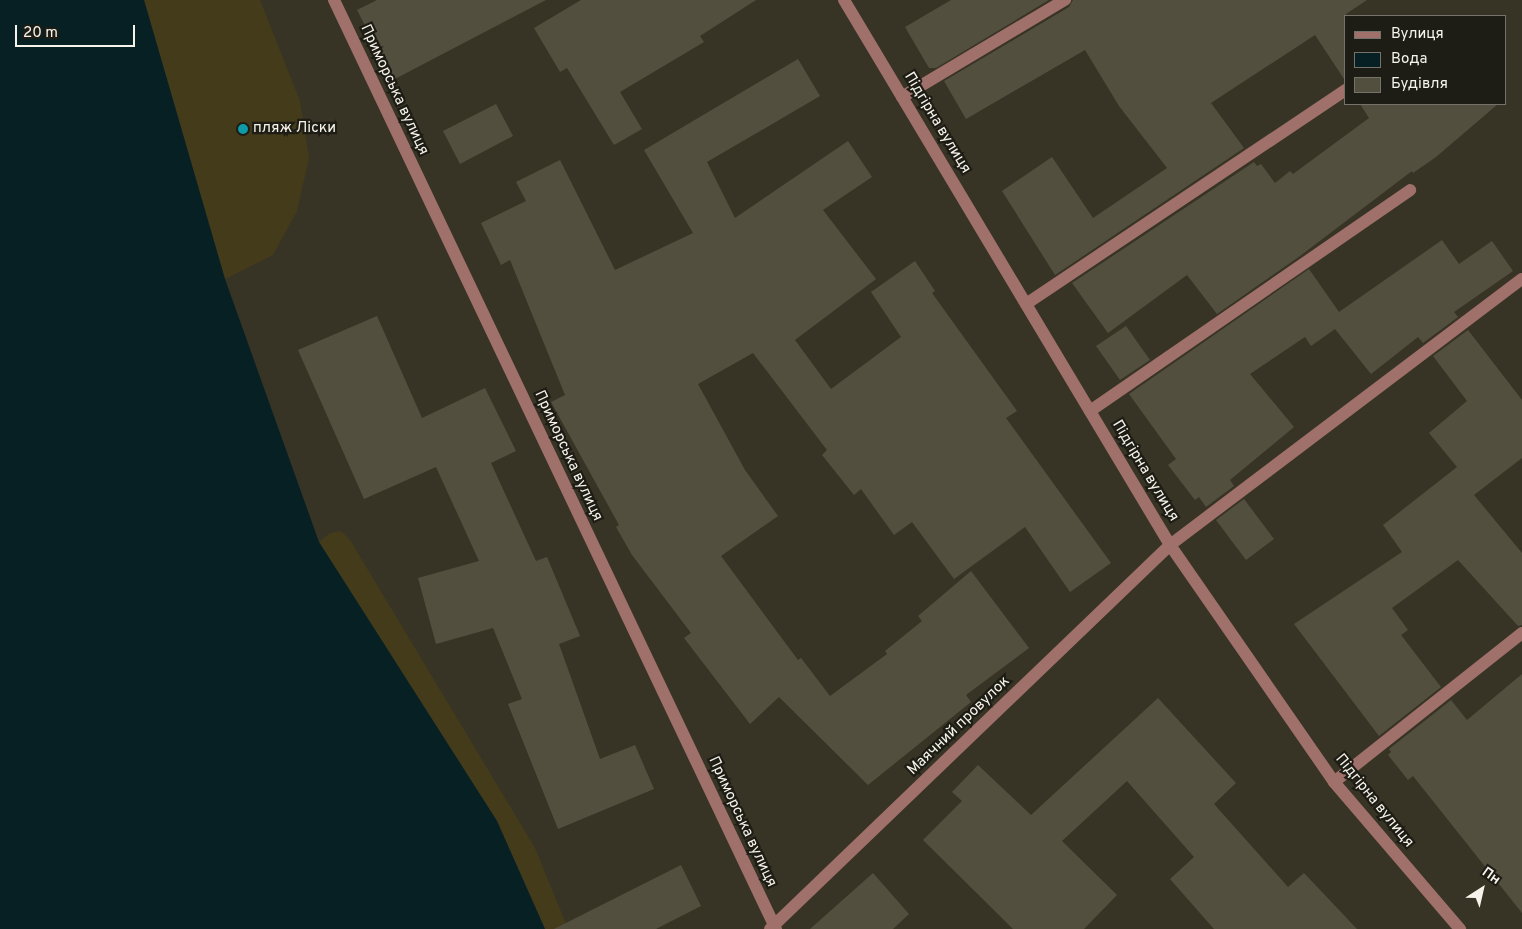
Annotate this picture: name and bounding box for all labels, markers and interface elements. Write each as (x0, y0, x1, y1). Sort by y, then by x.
scale bar (18, 15, 138, 47)
legend (1344, 15, 1507, 105)
street label: Приморська вулиця (356, 22, 432, 158)
text: 20 m (23, 24, 58, 43)
text: Вулиця (1391, 25, 1444, 44)
text: Вода (1391, 50, 1427, 69)
street label: Підгірна вулиця (900, 69, 974, 177)
text: Будівля (1391, 75, 1448, 94)
place label: пляж Ліски (253, 120, 336, 138)
marker: пляж Ліски (237, 123, 249, 135)
street label: Приморська вулиця (530, 388, 606, 524)
street label: Підгірна вулиця (1108, 417, 1182, 525)
street label: Маячний провулок (904, 673, 1014, 779)
street label: Підгірна вулиця (1331, 751, 1417, 851)
street label: Приморська вулиця (704, 754, 780, 890)
north arrow (1457, 864, 1507, 914)
text: Пн (1478, 864, 1503, 889)

